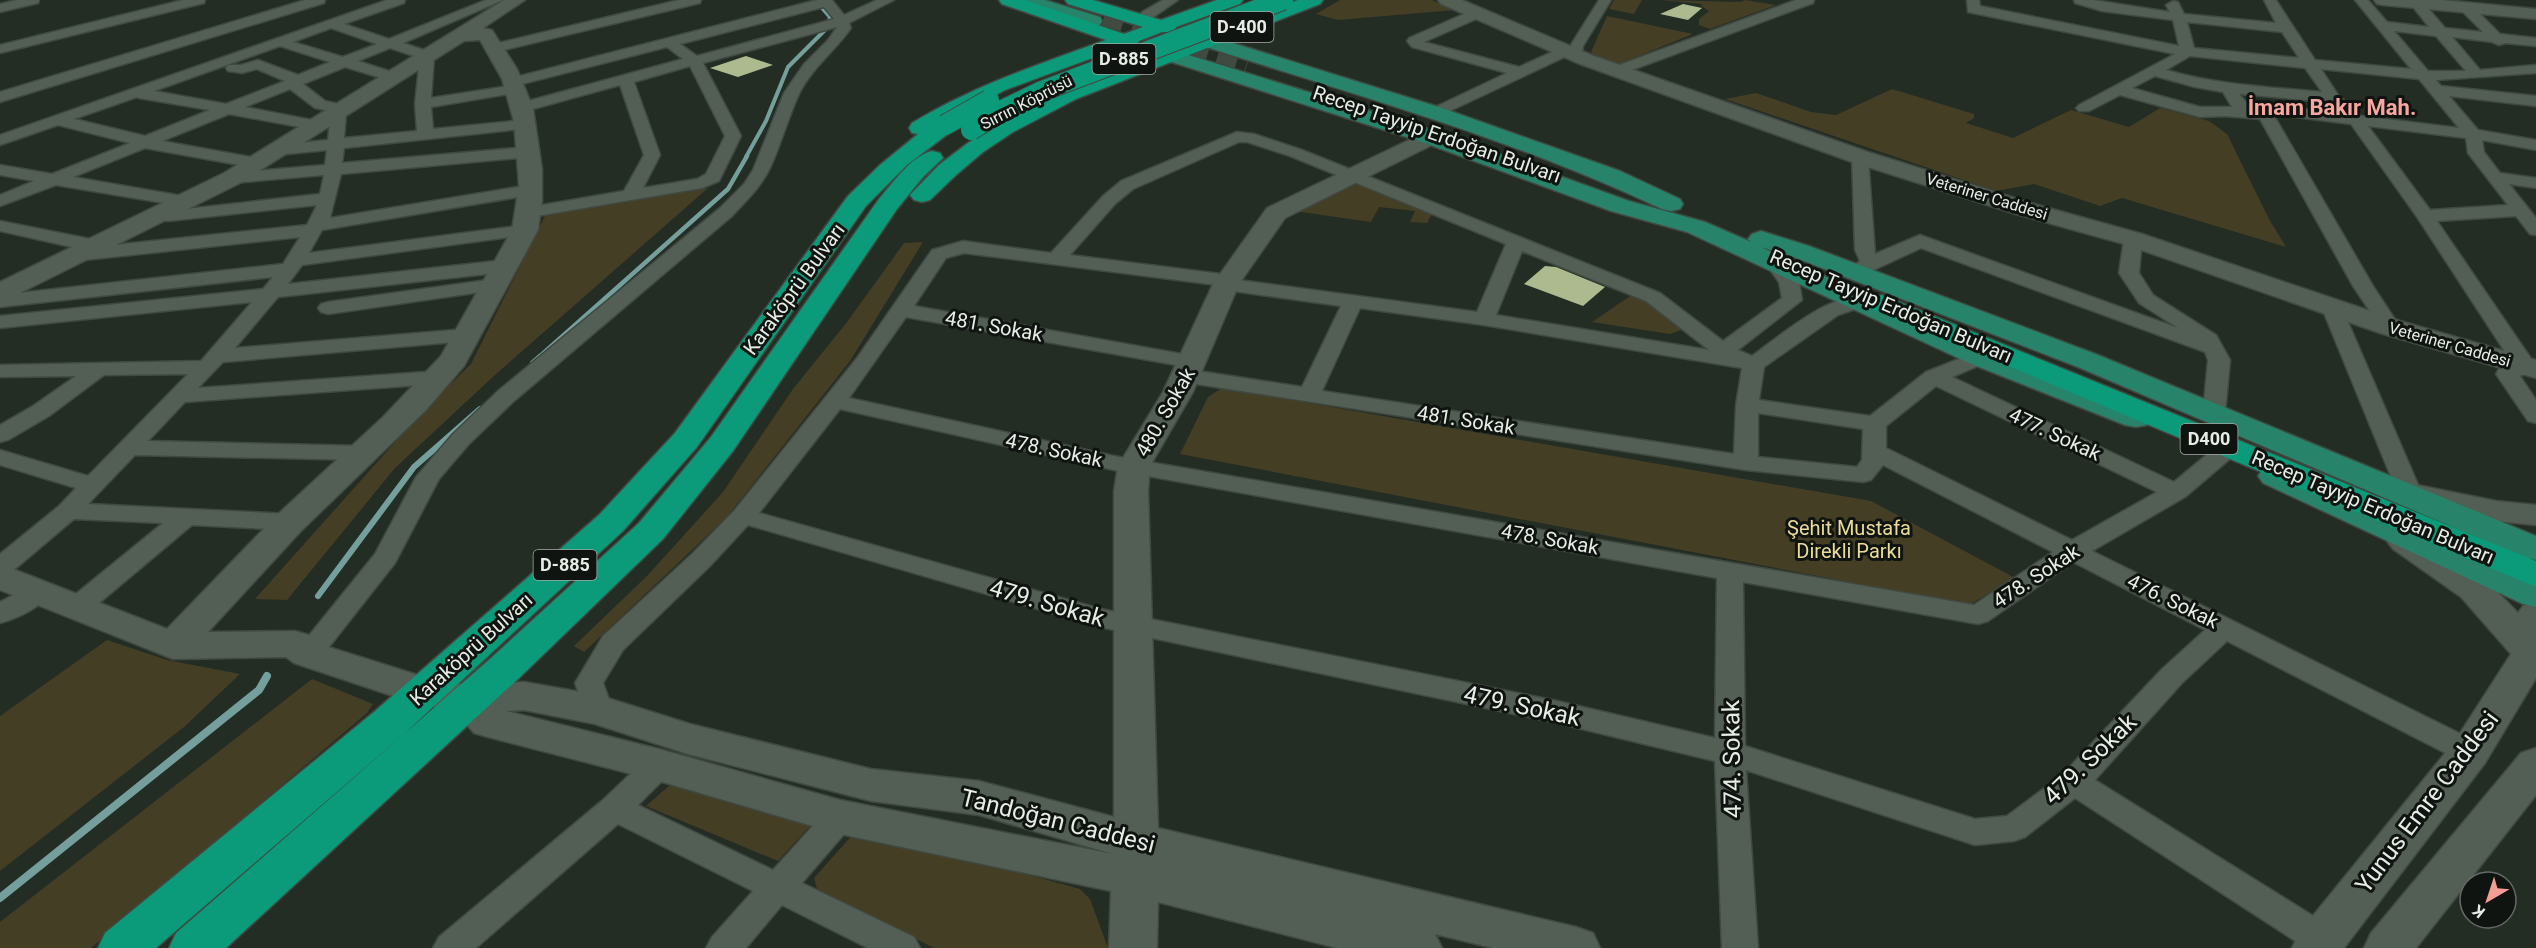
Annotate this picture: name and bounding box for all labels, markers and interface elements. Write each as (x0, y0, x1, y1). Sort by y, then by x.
road number: D-400 (1210, 12, 1274, 42)
road number: D-885 (1092, 44, 1156, 74)
street label: Sırrın Köprüsü (977, 71, 1075, 134)
street label: Recep Tayyip Erdoğan Bulvarı (1310, 80, 1564, 188)
district label: İmam Bakır Mah. (2248, 95, 2416, 120)
street label: Veteriner Caddesi (1924, 169, 2050, 224)
street label: Karaköprü Bulvarı (738, 219, 850, 359)
street label: Recep Tayyip Erdoğan Bulvarı (1766, 244, 2016, 368)
street label: 481. Sokak (943, 306, 1045, 347)
street label: Veteriner Caddesi (2387, 318, 2513, 371)
street label: 480. Sokak (1130, 363, 1200, 461)
street label: 481. Sokak (1416, 400, 1517, 440)
street label: 477. Sokak (2005, 402, 2105, 466)
road number: D400 (2180, 424, 2238, 454)
street label: 478. Sokak (1003, 428, 1105, 472)
street label: Recep Tayyip Erdoğan Bulvarı (2248, 445, 2498, 569)
park label: Şehit Mustafa Direkli Parkı (1787, 516, 1911, 563)
street label: 478. Sokak (1499, 519, 1601, 560)
street label: 478. Sokak (1988, 539, 2085, 613)
road number: D-885 (534, 550, 596, 580)
street label: 476. Sokak (2124, 569, 2223, 634)
street label: 479. Sokak (986, 573, 1108, 633)
street label: Karaköprü Bulvarı (405, 588, 537, 710)
street label: 479. Sokak (1461, 680, 1583, 732)
street label: 474. Sokak (1717, 699, 1747, 818)
street label: Yunus Emre Caddesi (2350, 706, 2504, 898)
street label: 479. Sokak (2038, 707, 2143, 810)
street label: Tandoğan Caddesi (958, 783, 1158, 859)
north arrow (2458, 870, 2518, 930)
text: K (2468, 900, 2489, 922)

